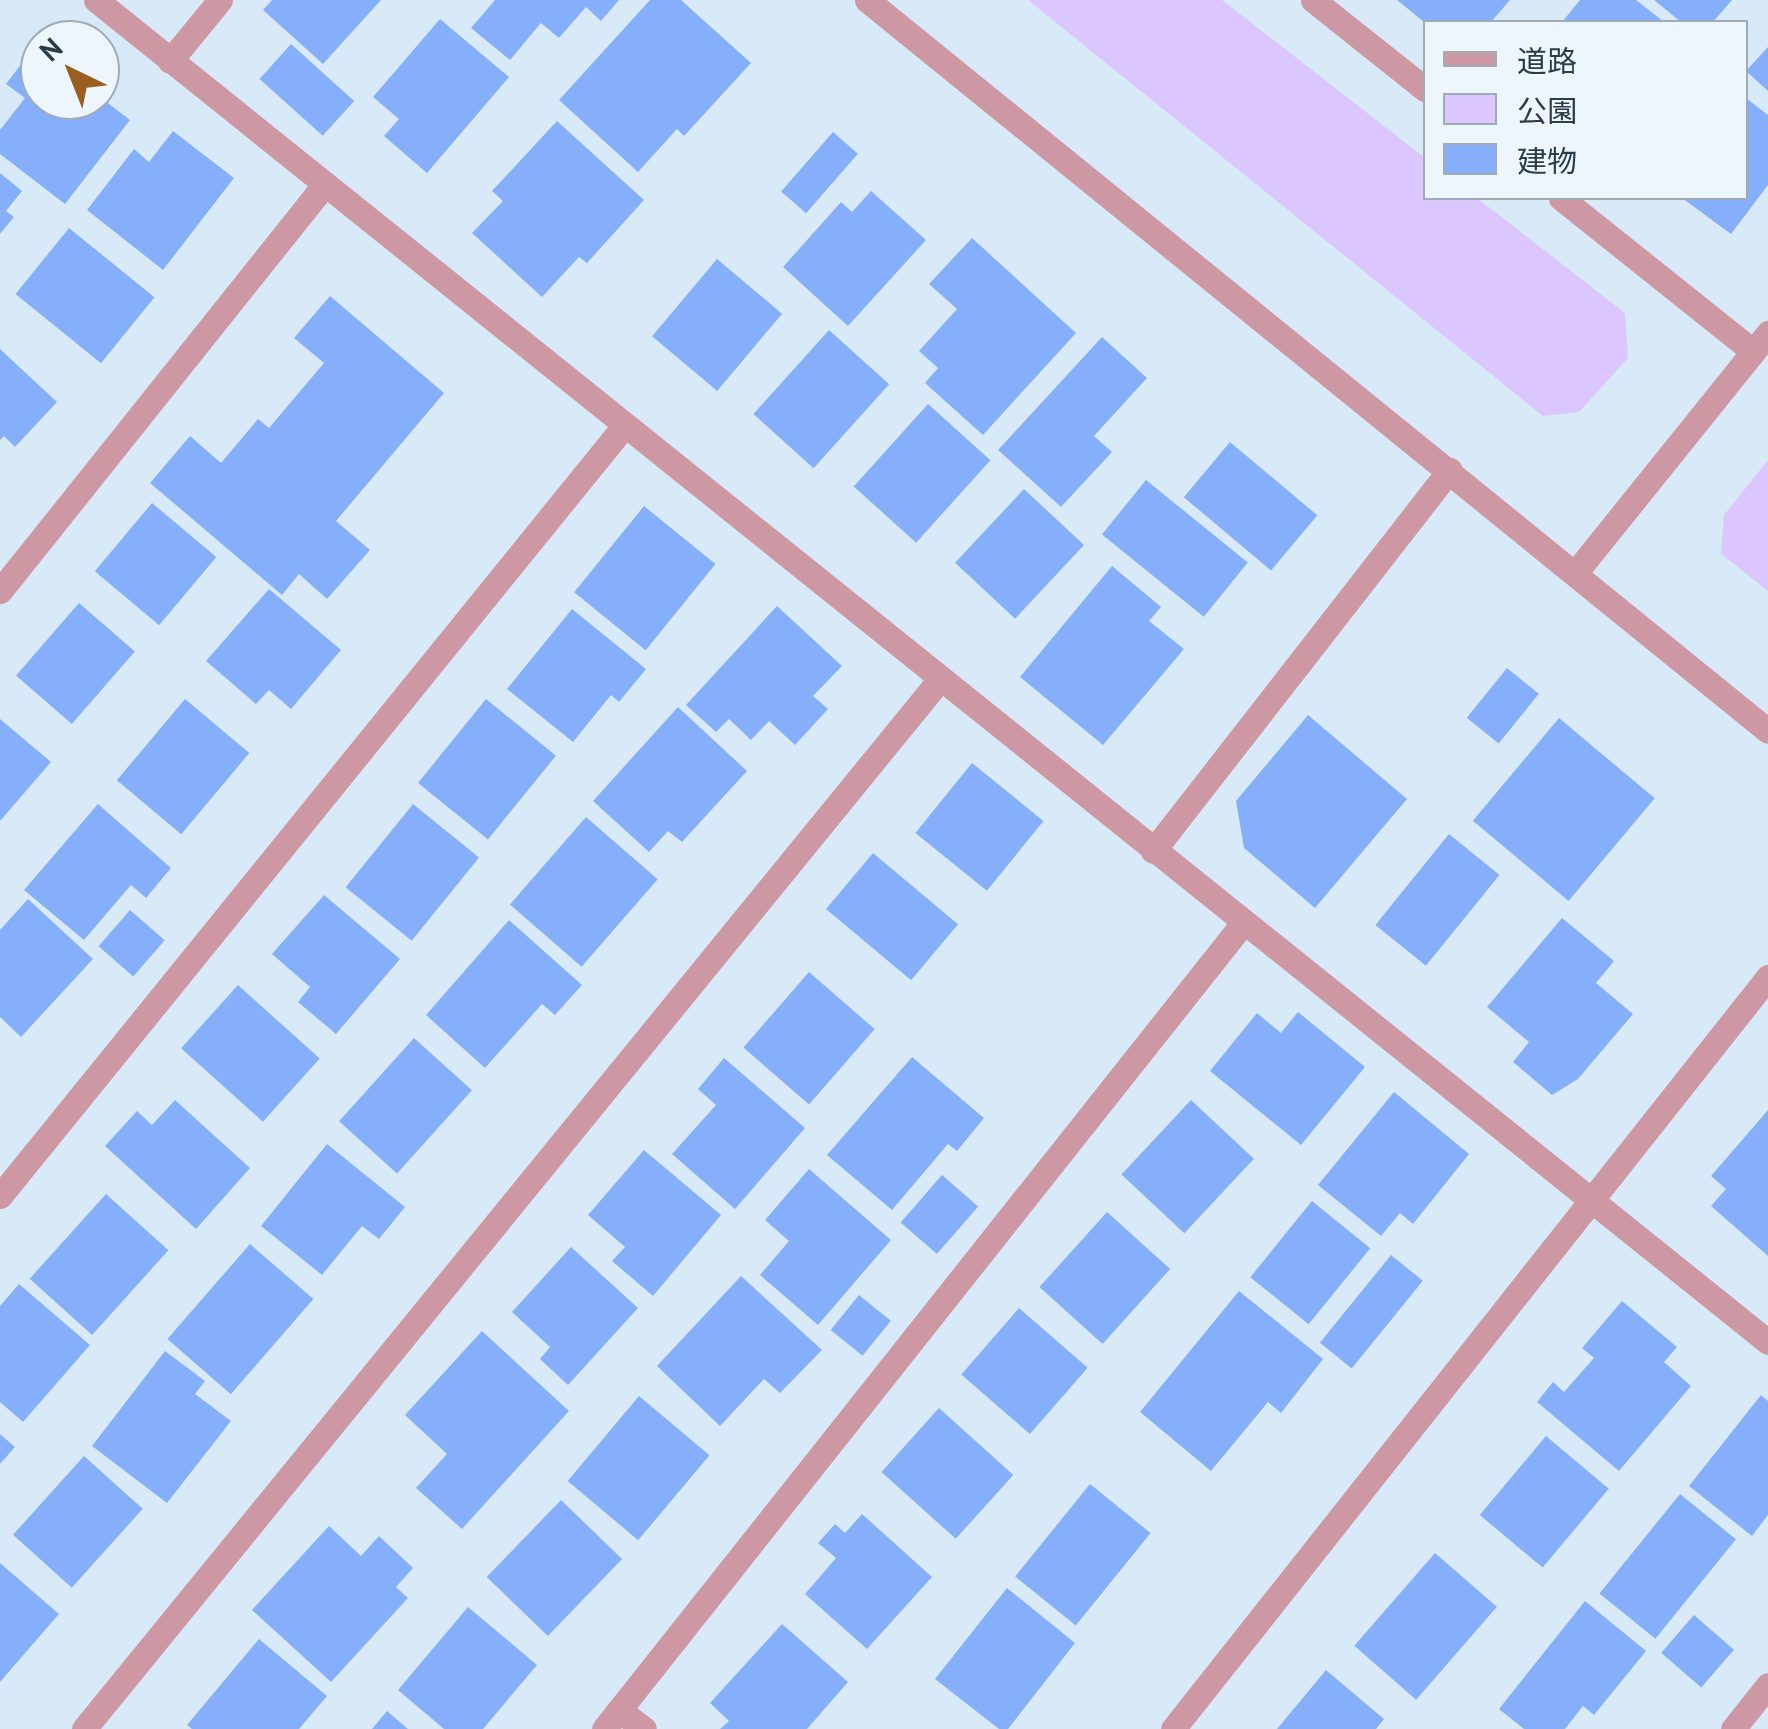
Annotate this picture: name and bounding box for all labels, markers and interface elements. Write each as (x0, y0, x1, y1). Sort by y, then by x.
north arrow (20, 20, 120, 120)
legend (1423, 20, 1748, 200)
text: N (31, 29, 70, 69)
text: 道路 (1517, 41, 1577, 80)
text: 公園 (1517, 91, 1577, 130)
text: 建物 (1517, 141, 1577, 180)

